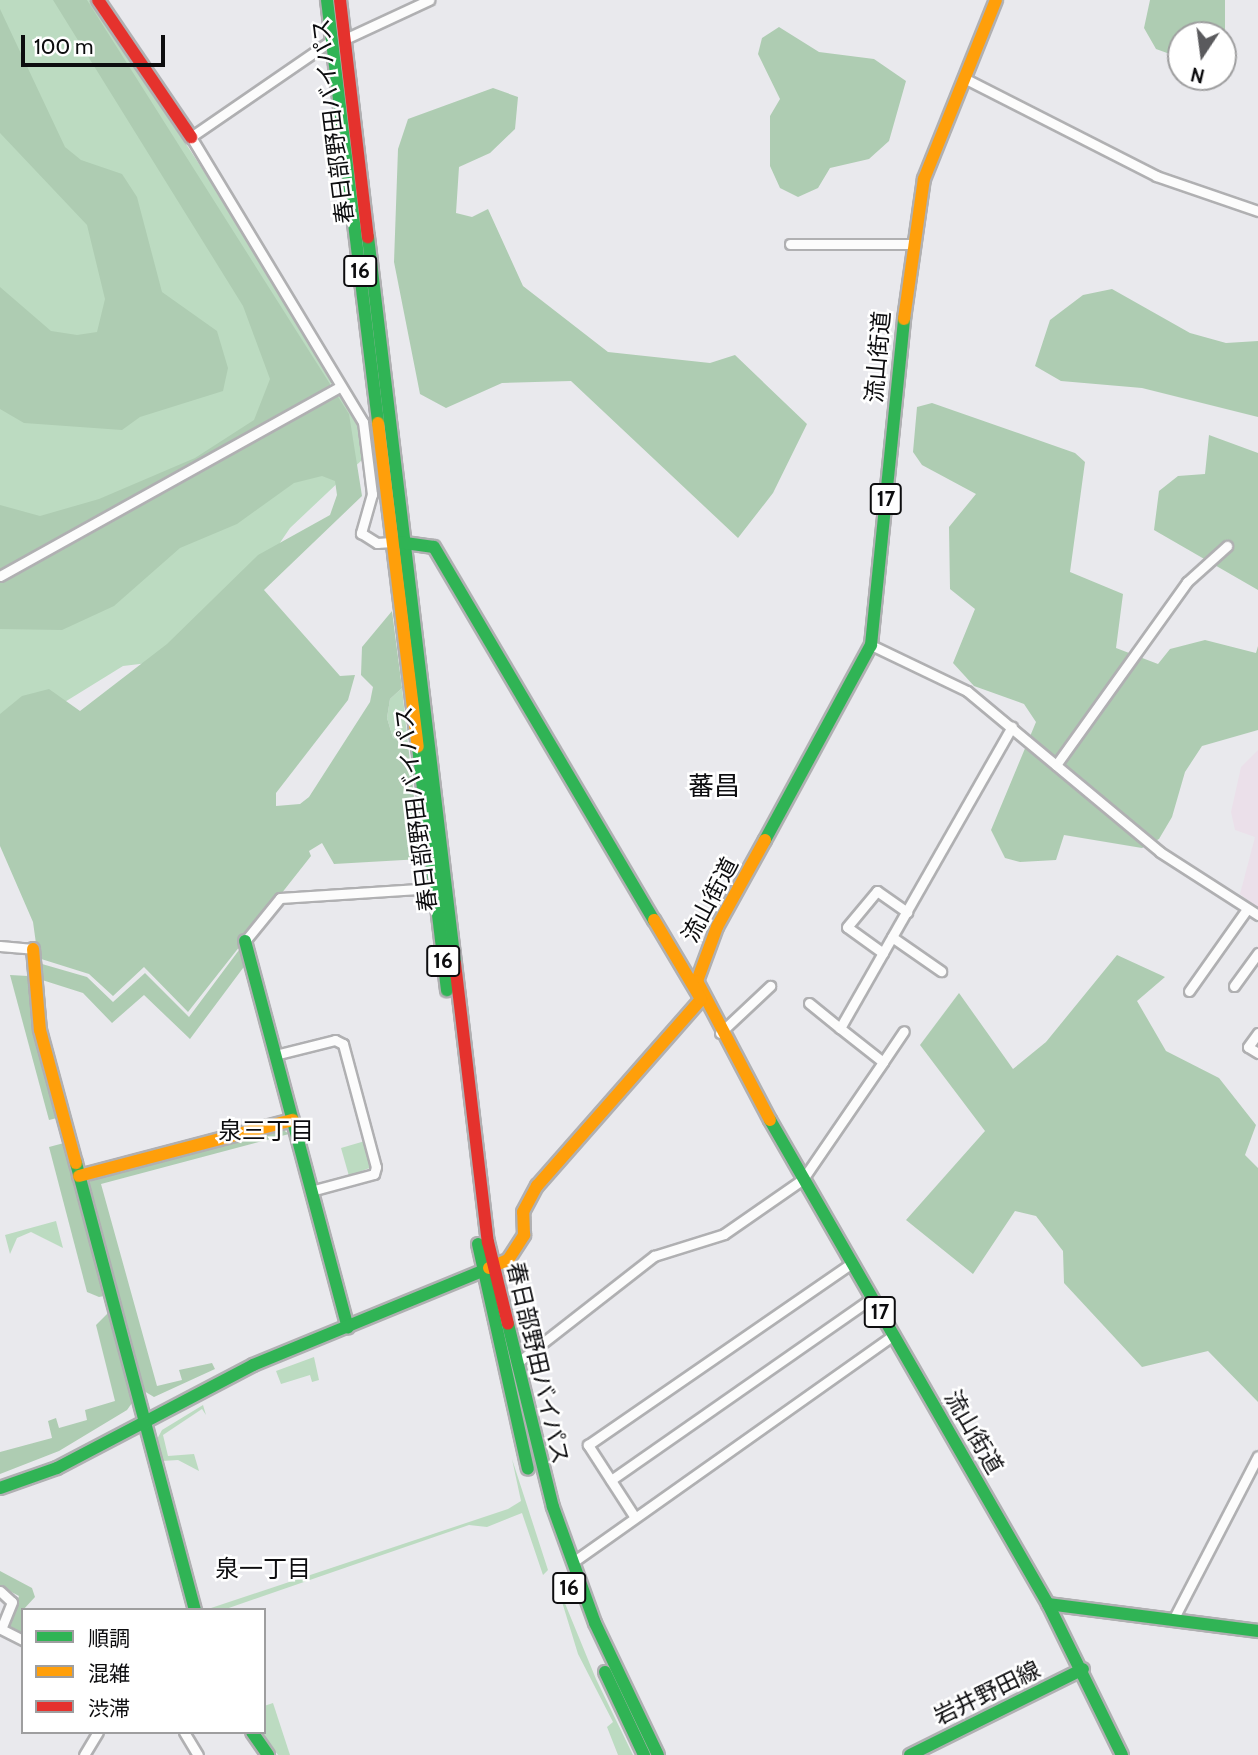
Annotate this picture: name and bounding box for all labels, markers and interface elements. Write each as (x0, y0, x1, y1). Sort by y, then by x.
street label: 春日部野田バイパス (307, 17, 359, 225)
scale bar (24, 21, 168, 65)
north arrow (1167, 21, 1237, 91)
text: 100 m (34, 34, 93, 59)
text: N (1188, 62, 1207, 88)
road number: 16 (342, 254, 378, 288)
street label: 流山街道 (860, 310, 896, 404)
road number: 17 (868, 482, 903, 516)
street label: 春日部野田バイパス (390, 705, 442, 913)
district label: 蕃昌 (688, 771, 740, 803)
street label: 流山街道 (676, 853, 744, 947)
road number: 16 (426, 944, 460, 978)
district label: 泉三丁目 (218, 1117, 314, 1145)
street label: 春日部野田バイパス (501, 1259, 575, 1467)
road number: 17 (862, 1294, 898, 1330)
street label: 流山街道 (939, 1385, 1009, 1479)
district label: 泉一丁目 (215, 1555, 311, 1583)
road number: 16 (552, 1570, 586, 1606)
legend (21, 1608, 266, 1734)
text: 順調 (88, 1626, 130, 1651)
street label: 岩井野田線 (929, 1655, 1045, 1731)
text: 混雑 (88, 1661, 130, 1686)
text: 渋滞 (88, 1696, 130, 1721)

